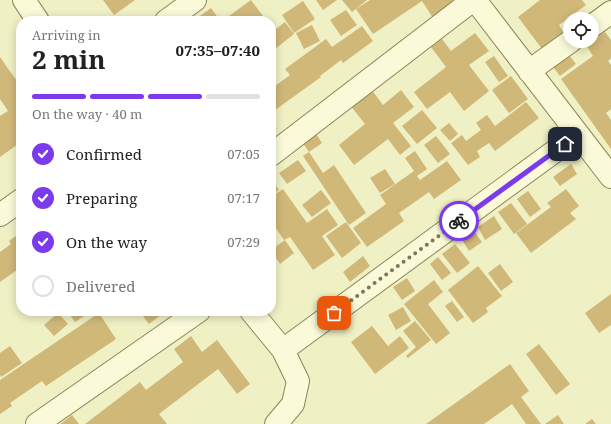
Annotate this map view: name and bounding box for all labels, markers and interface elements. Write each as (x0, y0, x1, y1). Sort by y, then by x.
map controls (563, 12, 599, 48)
button: locate (563, 12, 599, 48)
text: Arriving in (32, 26, 101, 44)
text: 07:35–07:40 (176, 40, 260, 60)
text: 2 min (32, 41, 106, 77)
text: On the way · 40 m (32, 105, 142, 123)
pin (548, 127, 582, 161)
icon: home (554, 133, 576, 155)
icon: check (32, 143, 54, 165)
text: Confirmed (66, 144, 142, 164)
text: 07:05 (227, 145, 260, 163)
icon: check (32, 187, 54, 209)
text: Preparing (66, 188, 137, 208)
text: 07:17 (227, 189, 260, 207)
courier (439, 201, 479, 241)
icon: bike (448, 210, 470, 232)
icon: check (32, 231, 54, 253)
text: On the way (66, 232, 147, 252)
text: 07:29 (227, 233, 260, 251)
text: Delivered (66, 276, 135, 296)
pin (317, 296, 351, 330)
icon: bag (323, 302, 345, 324)

